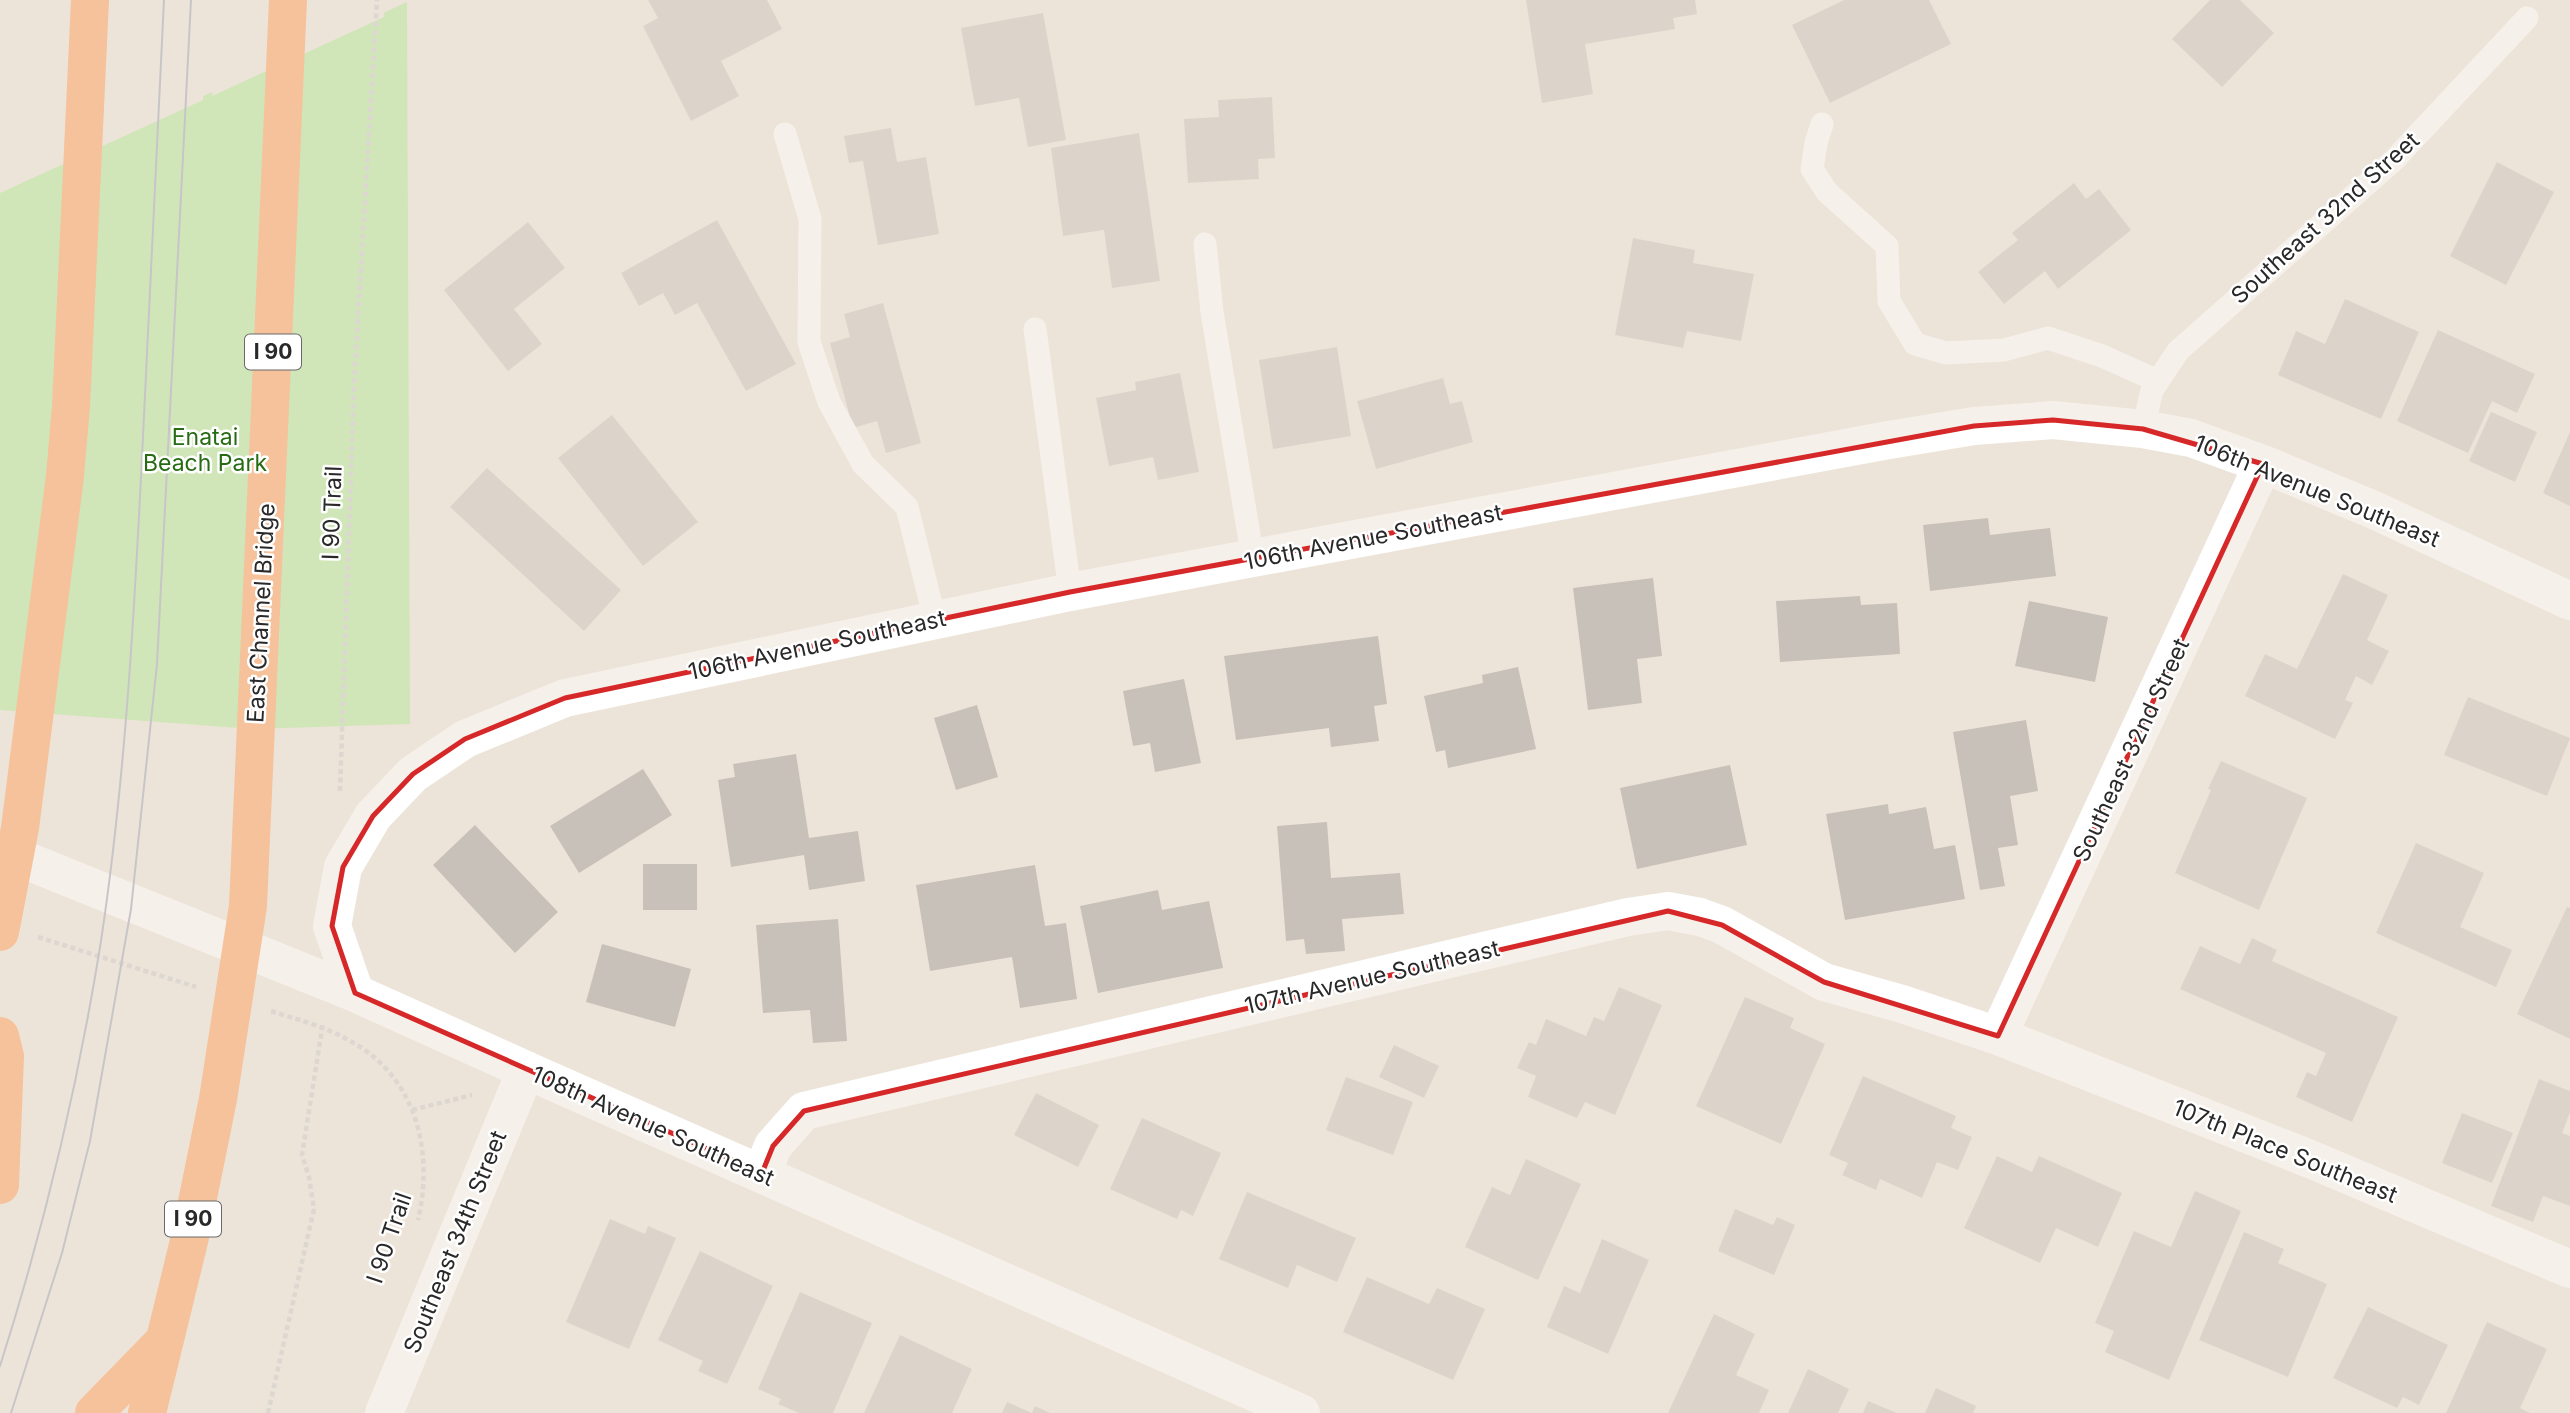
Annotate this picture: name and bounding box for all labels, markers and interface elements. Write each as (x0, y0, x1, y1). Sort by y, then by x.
street label: Southeast 32nd Street (2225, 126, 2425, 310)
road number: I 90 (245, 334, 301, 370)
park label: Enatai Beach Park (143, 423, 267, 477)
street label: 106th Avenue Southeast (2190, 429, 2444, 553)
street label: I 90 Trail (316, 465, 348, 561)
street label: 106th Avenue Southeast (1242, 498, 1505, 576)
street label: East Channel Bridge (241, 502, 281, 724)
street label: 106th Avenue Southeast (686, 604, 949, 686)
street label: Southeast 32nd Street (2067, 633, 2195, 866)
street label: 107th Avenue Southeast (1242, 934, 1503, 1020)
street label: 108th Avenue Southeast (527, 1060, 779, 1192)
street label: 107th Place Southeast (2169, 1093, 2402, 1209)
street label: Southeast 34th Street (398, 1126, 513, 1357)
street label: I 90 Trail (360, 1189, 418, 1287)
road number: I 90 (165, 1202, 221, 1236)

